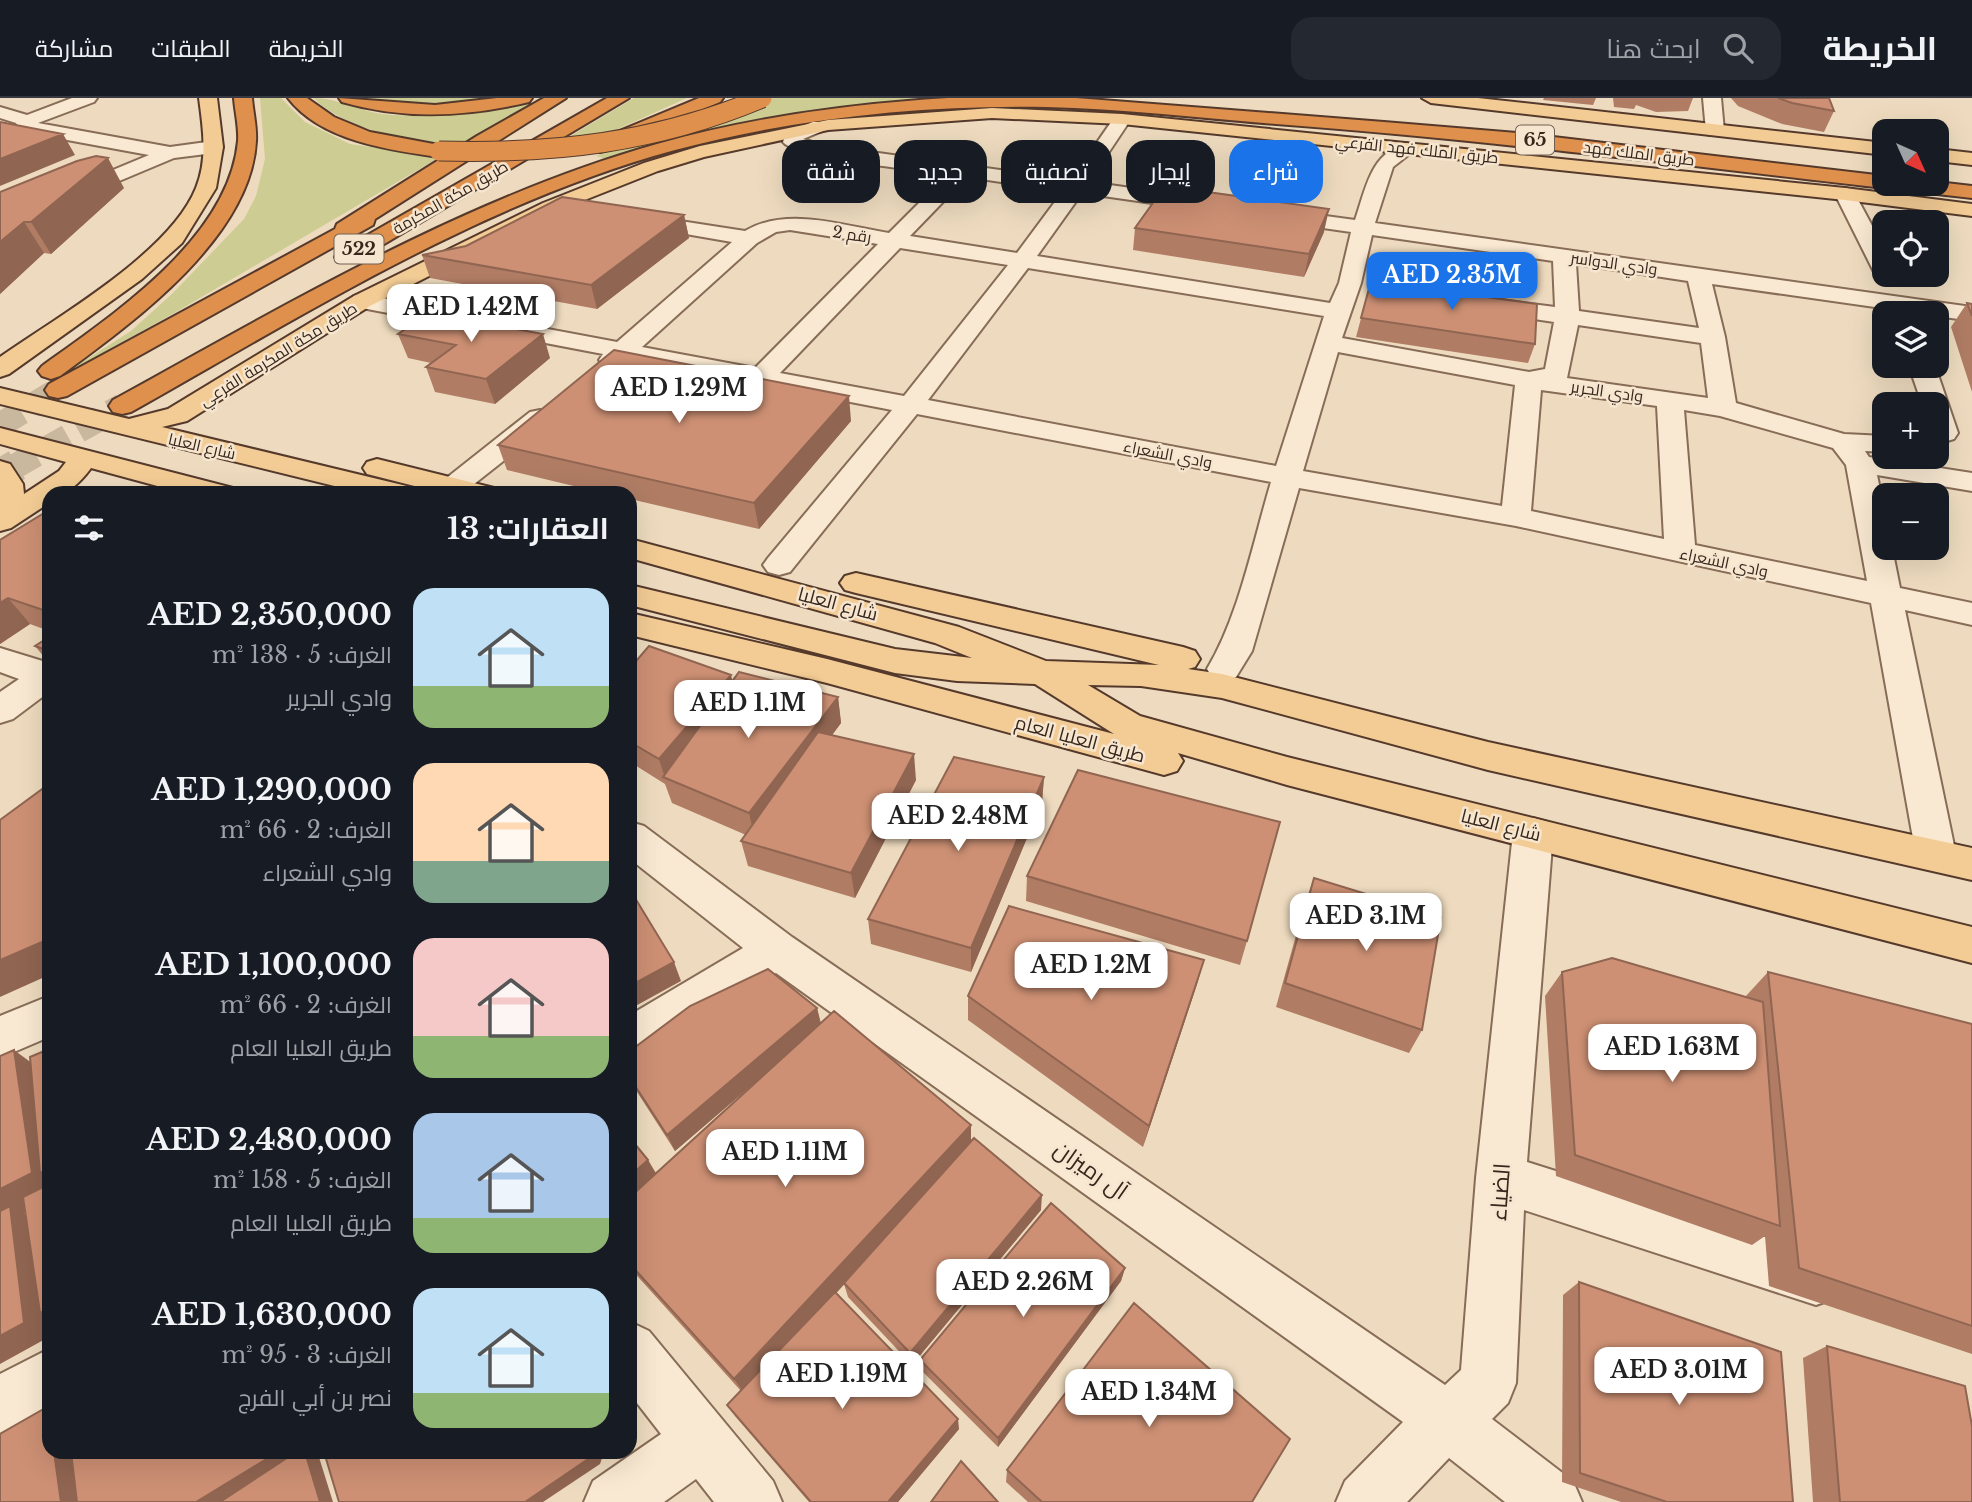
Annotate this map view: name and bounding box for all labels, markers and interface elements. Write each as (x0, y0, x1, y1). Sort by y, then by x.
search box (1291, 17, 1781, 80)
text: الخريطة (1823, 28, 1937, 69)
icon: search (1719, 29, 1757, 67)
text: ابحث هنا (1606, 33, 1701, 65)
text: مشاركة (35, 34, 113, 63)
text: الطبقات (151, 34, 231, 63)
text: الخريطة (269, 34, 344, 63)
north arrow (1872, 119, 1950, 196)
map controls (1872, 119, 1949, 560)
road number: 65 (1516, 126, 1554, 154)
street label: طريق الملك فهد الفرعي (1334, 130, 1500, 171)
street label: طريق الملك فهد (1582, 136, 1696, 171)
chip: شقة (782, 140, 880, 203)
chip: جديد (894, 140, 987, 203)
chip: تصفية (1001, 140, 1112, 203)
chip: إيجار (1126, 140, 1215, 203)
chip: شراء (1229, 140, 1323, 203)
street label: طريق مكة المكرمة (389, 156, 512, 239)
button: locate (1872, 210, 1949, 287)
street label: رقم 2 (831, 221, 873, 249)
road number: 522 (334, 234, 384, 264)
street label: وادي الدواسر (1568, 247, 1659, 283)
pin: AED 2.35M (1372, 252, 1532, 312)
text: AED 2.35M (1382, 261, 1522, 289)
pin: AED 1.42M (391, 285, 551, 344)
text: AED 1.42M (403, 293, 539, 321)
street label: طريق مكة المكرمة الفرعي (195, 297, 363, 414)
button: layers (1872, 301, 1949, 378)
pin: AED 1.29M (599, 366, 759, 425)
text: AED 1.29M (611, 374, 747, 402)
street label: وادي الجرير (1568, 376, 1645, 410)
button: + (1872, 392, 1949, 469)
street label: شارع العليا (166, 429, 238, 465)
street label: وادي الشعراء (1121, 436, 1214, 476)
button: − (1872, 483, 1949, 560)
icon: filters (70, 509, 108, 547)
text: العقارات: 13 (447, 510, 609, 547)
street label: وادي الشعراء (1677, 543, 1770, 585)
street label: شارع العليا (795, 582, 880, 628)
text: AED 2,350,000 (148, 596, 392, 633)
icon: home (469, 616, 553, 700)
text: الغرف: 5 · 138 m² (212, 641, 392, 669)
pin: AED 1.1M (676, 680, 820, 740)
text: وادي الجرير (287, 684, 392, 712)
text: AED 1.1M (690, 689, 806, 717)
street label: طريق العليا العام (1012, 711, 1148, 769)
text: AED 1,290,000 (151, 771, 392, 808)
icon: home (469, 791, 553, 875)
pin: AED 2.48M (878, 794, 1038, 853)
text: AED 2.48M (888, 802, 1028, 830)
street label: شارع العليا (1458, 804, 1543, 848)
text: الغرف: 2 · 66 m² (220, 816, 392, 844)
text: وادي الشعراء (262, 859, 392, 887)
pin: AED 3.1M (1294, 894, 1438, 953)
text: AED 3.1M (1306, 902, 1426, 930)
pin: AED 1.2M (1019, 942, 1163, 1002)
text: AED 1,100,000 (155, 946, 392, 983)
text: AED 1.2M (1031, 951, 1151, 979)
icon: home (469, 966, 553, 1050)
text: الغرف: 2 · 66 m² (220, 991, 392, 1019)
pin: AED 1.63M (1592, 1024, 1752, 1084)
text: AED 1.63M (1604, 1033, 1740, 1061)
text: طريق العليا العام (230, 1034, 392, 1062)
text: AED 2,480,000 (146, 1121, 392, 1158)
pin: AED 1.11M (705, 1130, 865, 1189)
street label: آل رميزان (1049, 1134, 1133, 1206)
text: AED 1.11M (722, 1138, 848, 1166)
icon: home (469, 1141, 553, 1225)
street label: الضياء (1484, 1162, 1516, 1222)
text: الغرف: 5 · 158 m² (213, 1166, 392, 1194)
text: طريق العليا العام (230, 1209, 392, 1237)
pin: AED 2.26M (943, 1260, 1103, 1319)
text: AED 2.26M (952, 1268, 1094, 1296)
text: AED 1,630,000 (152, 1296, 392, 1333)
icon: home (469, 1316, 553, 1400)
text: الغرف: 3 · 95 m² (221, 1341, 392, 1369)
pin: AED 3.01M (1599, 1348, 1759, 1407)
pin: AED 1.19M (762, 1352, 922, 1411)
text: AED 3.01M (1610, 1356, 1748, 1384)
text: AED 1.19M (776, 1360, 908, 1388)
pin: AED 1.34M (1069, 1370, 1229, 1429)
text: AED 1.34M (1081, 1378, 1217, 1406)
text: نصر بن أبي الفرج (238, 1384, 392, 1412)

